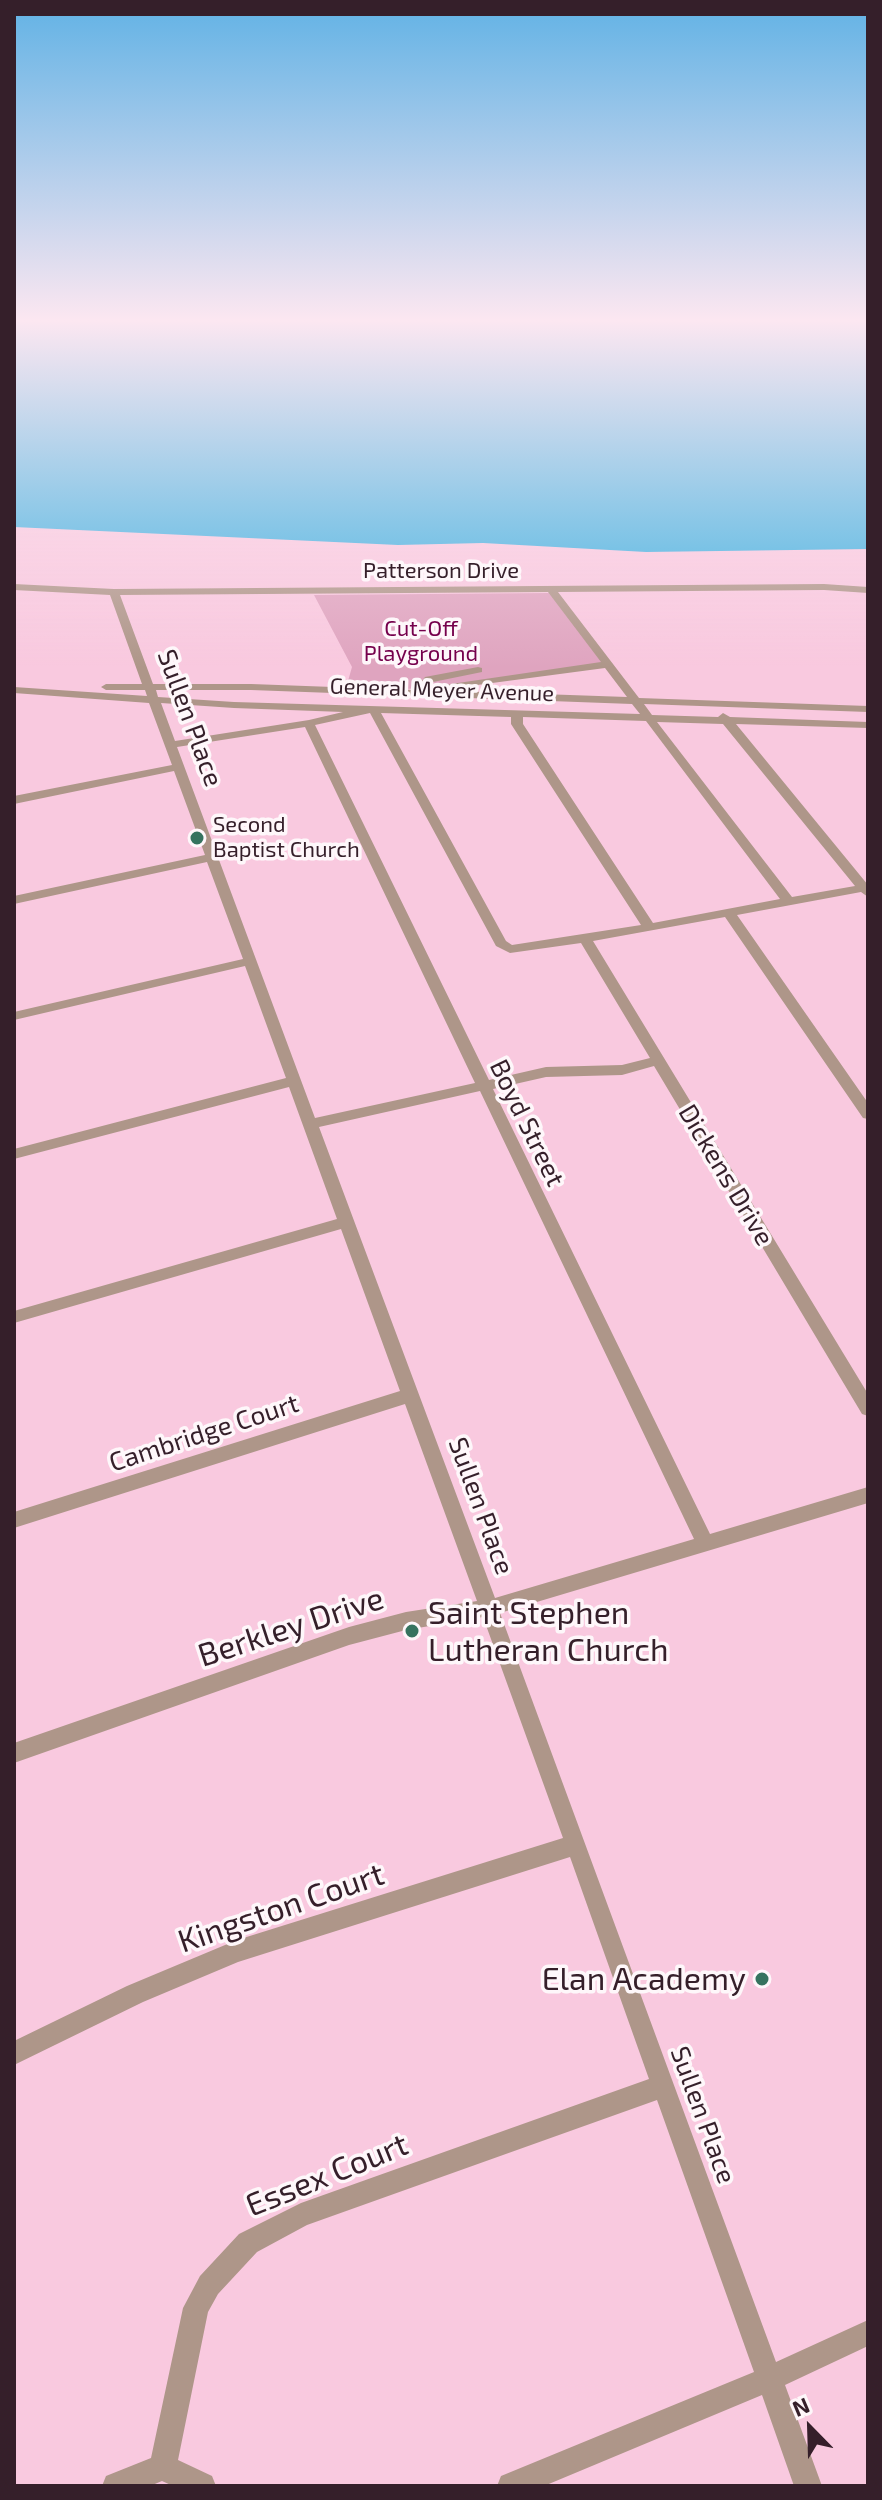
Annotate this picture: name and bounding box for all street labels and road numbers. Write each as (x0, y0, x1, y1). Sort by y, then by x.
street label: Patterson Drive (363, 558, 519, 584)
street label: Sullen Place (151, 645, 229, 791)
street label: General Meyer Avenue (329, 673, 555, 707)
street label: Boyd Street (483, 1054, 571, 1192)
street label: Dickens Drive (672, 1099, 780, 1251)
street label: Cambridge Court (105, 1388, 303, 1478)
street label: Sullen Place (442, 1433, 520, 1579)
street label: Berkley Drive (193, 1579, 389, 1675)
street label: Kingston Court (173, 1855, 389, 1961)
street label: Sullen Place (664, 2042, 742, 2188)
street label: Essex Court (240, 2125, 414, 2225)

